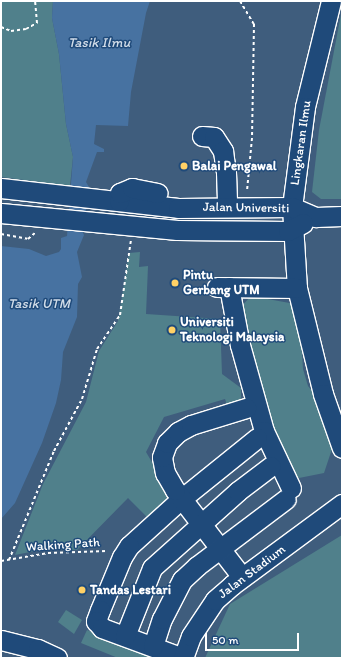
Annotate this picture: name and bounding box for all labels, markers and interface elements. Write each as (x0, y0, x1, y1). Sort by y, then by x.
water label: Tasik Ilmu (68, 35, 130, 51)
street label: Lingkaran Ilmu (287, 100, 315, 186)
place label: Balai Pengawal (192, 158, 276, 174)
marker: Balai Pengawal (179, 161, 189, 171)
street label: Jalan Universiti (203, 199, 289, 217)
place label: Pintu Gerbang UTM (183, 268, 260, 299)
marker: Pintu Gerbang UTM (170, 278, 180, 288)
water label: Tasik UTM (8, 296, 70, 312)
place label: Universiti Teknologi Malaysia (180, 315, 285, 346)
marker: Universiti Teknologi Malaysia (167, 325, 177, 335)
street label: Walking Path (26, 535, 100, 555)
street label: Jalan Stadium (215, 542, 289, 602)
place label: Tandas Lestari (90, 582, 171, 598)
marker: Tandas Lestari (77, 585, 87, 595)
scale bar (207, 625, 301, 651)
text: 50 m (212, 633, 238, 647)

